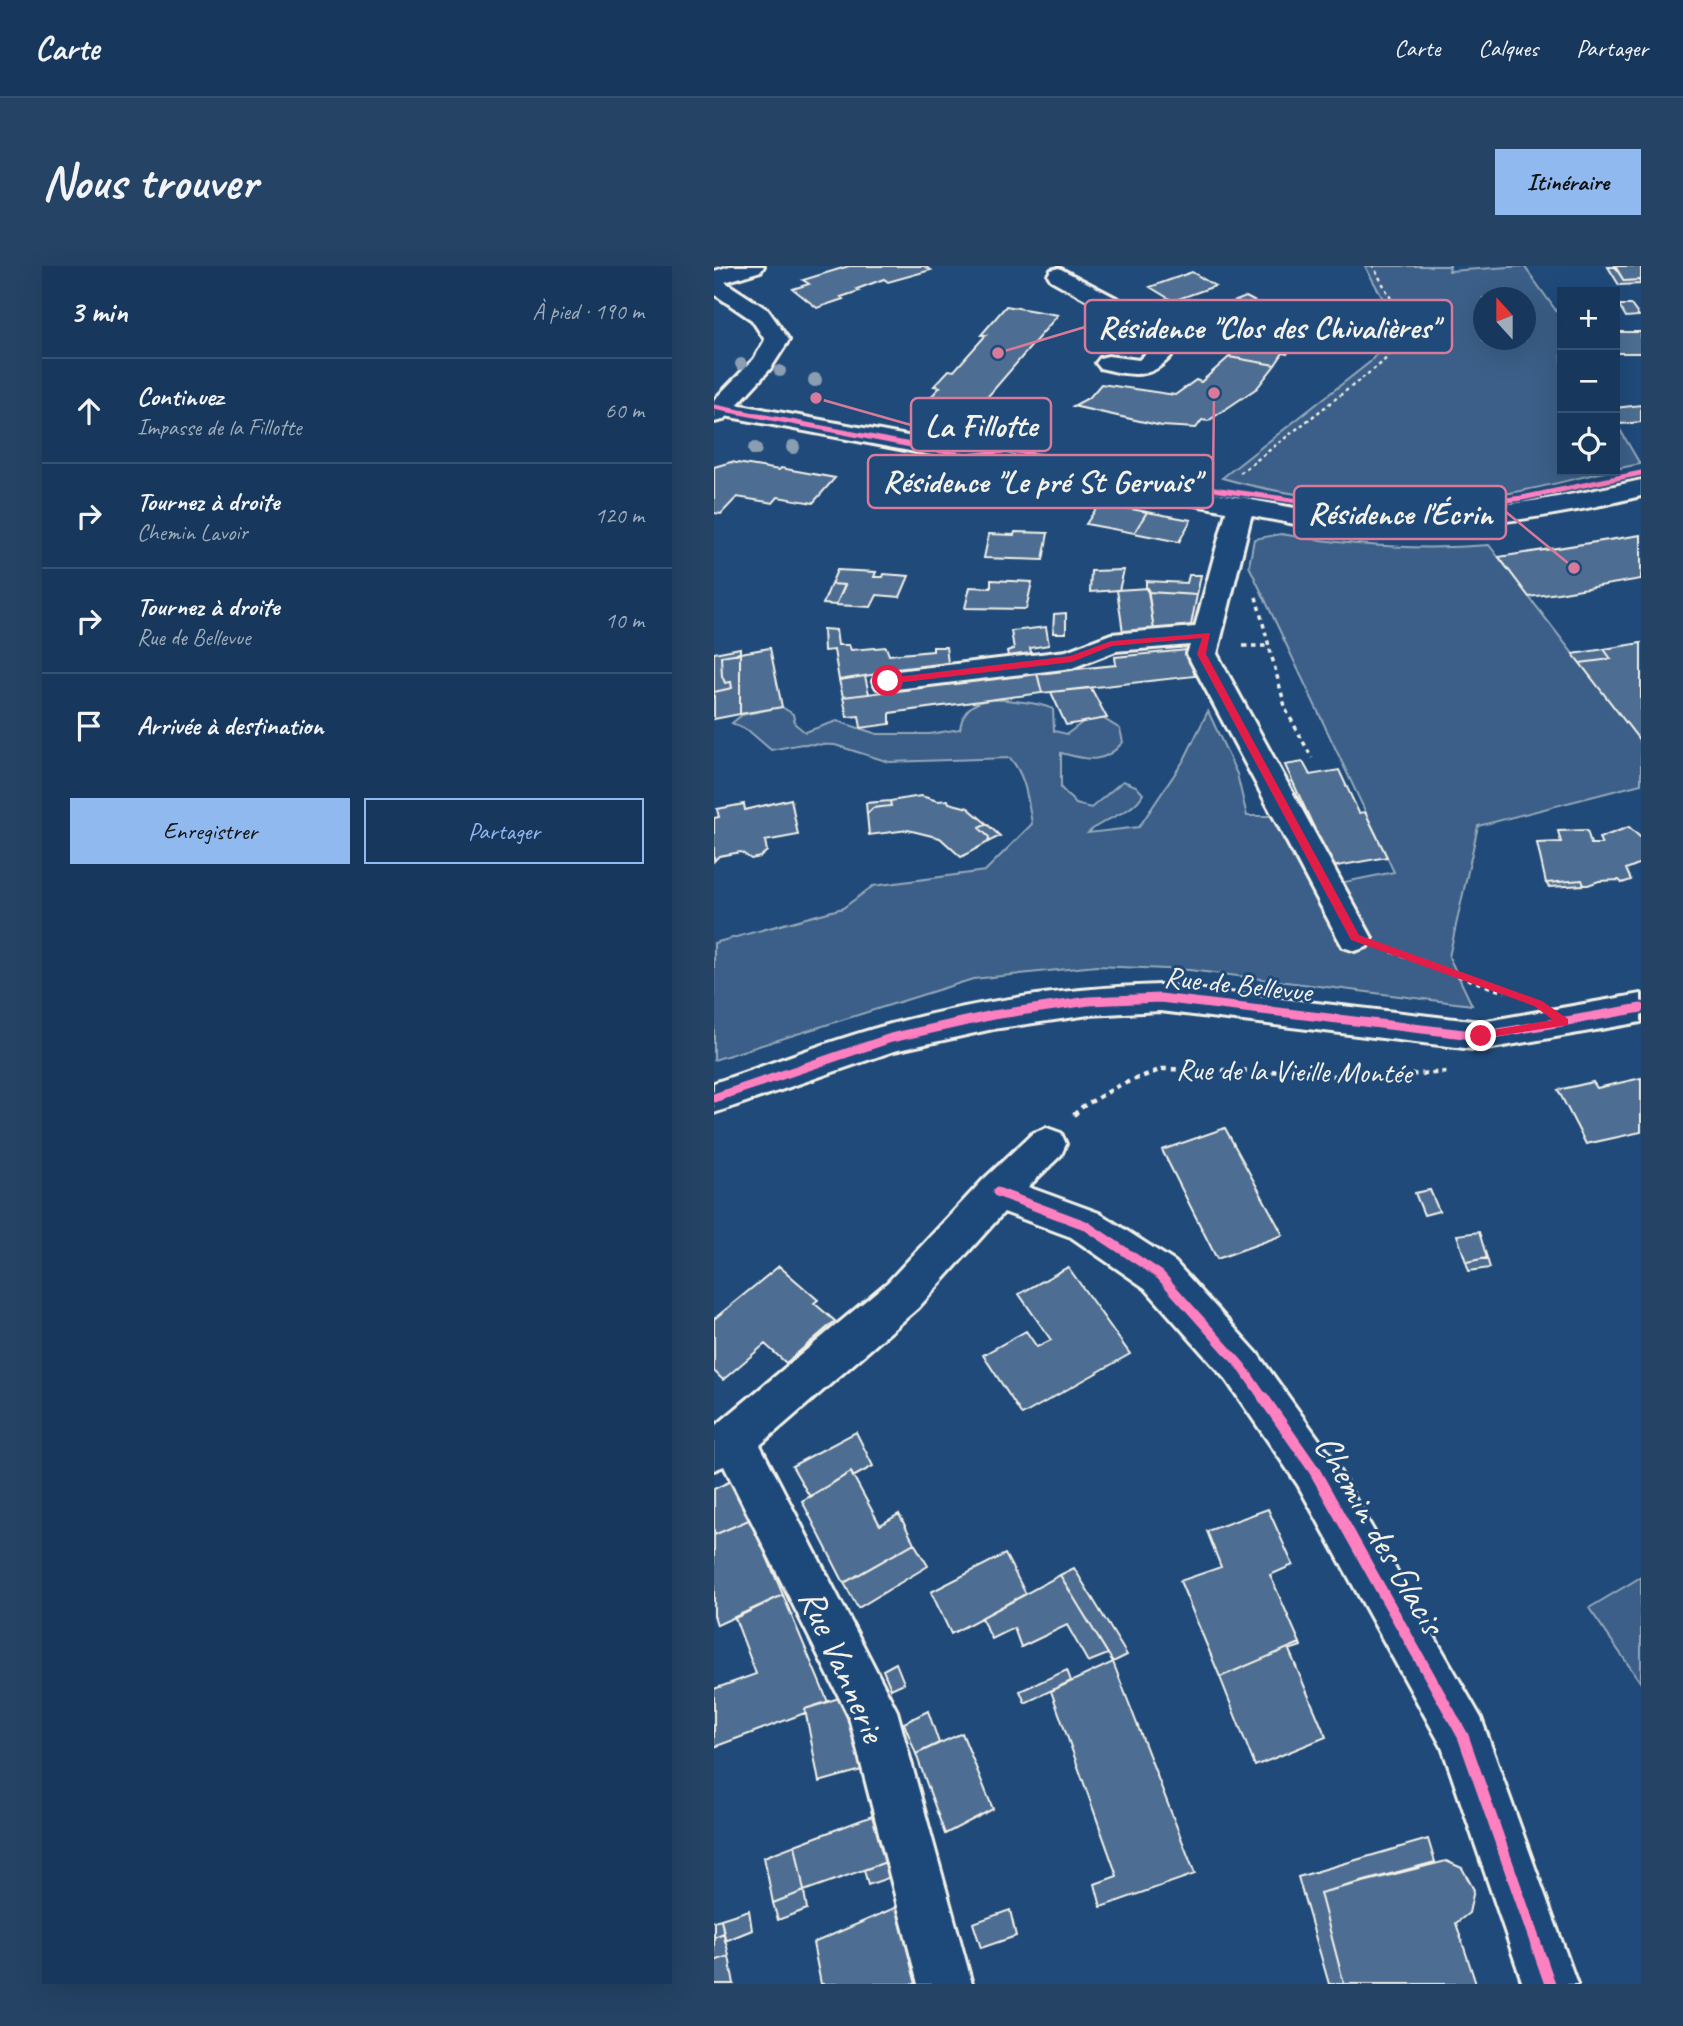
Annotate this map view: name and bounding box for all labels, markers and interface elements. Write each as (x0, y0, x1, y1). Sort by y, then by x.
text: Carte (35, 27, 99, 69)
text: Carte (1394, 33, 1440, 63)
text: Calques (1478, 33, 1538, 63)
text: Partager (1576, 33, 1648, 63)
button: Itinéraire (1495, 149, 1641, 215)
text: Nous trouver (42, 151, 257, 213)
north arrow (1473, 287, 1536, 350)
map controls (1557, 287, 1620, 476)
button: + (1557, 287, 1620, 350)
text: 3 min (70, 293, 127, 331)
text: À pied · 190 m (532, 297, 644, 326)
callout: Résidence "Clos des Chivalières" (1085, 300, 1452, 353)
text: Résidence "Clos des Chivalières" (1098, 307, 1445, 348)
button: − (1557, 350, 1620, 413)
text: Continuez (137, 380, 223, 413)
icon: ahead (70, 392, 108, 430)
text: 60 m (605, 396, 644, 425)
callout: La Fillotte (911, 398, 1051, 451)
text: La Fillotte (925, 405, 1040, 446)
text: Impasse de la Fillotte (137, 413, 301, 442)
button: locate (1557, 413, 1620, 476)
callout: Résidence "Le pré St Gervais" (868, 455, 1213, 508)
text: Résidence "Le pré St Gervais" (882, 461, 1207, 502)
text: Tournez à droite (137, 485, 279, 518)
callout: Résidence l'Écrin (1294, 486, 1506, 539)
text: Résidence l'Écrin (1308, 493, 1495, 534)
icon: right (70, 497, 108, 535)
text: 120 m (595, 501, 644, 530)
text: Chemin Lavoir (137, 518, 248, 547)
text: Tournez à droite (137, 590, 279, 623)
icon: right (70, 602, 108, 640)
text: 10 m (605, 606, 644, 635)
text: Rue de Bellevue (137, 623, 251, 652)
route start (872, 665, 903, 696)
icon: arrive (70, 707, 108, 745)
text: Arrivée à destination (137, 709, 323, 742)
button: Enregistrer (70, 798, 350, 864)
button: Partager (364, 798, 644, 864)
street label: Rue de Bellevue (1162, 957, 1316, 1011)
route end (1465, 1020, 1496, 1051)
street label: Rue de la Vieille Montée (1176, 1050, 1414, 1092)
street label: Chemin des Glacis (1304, 1426, 1457, 1644)
street label: Rue Vannerie (788, 1581, 898, 1751)

